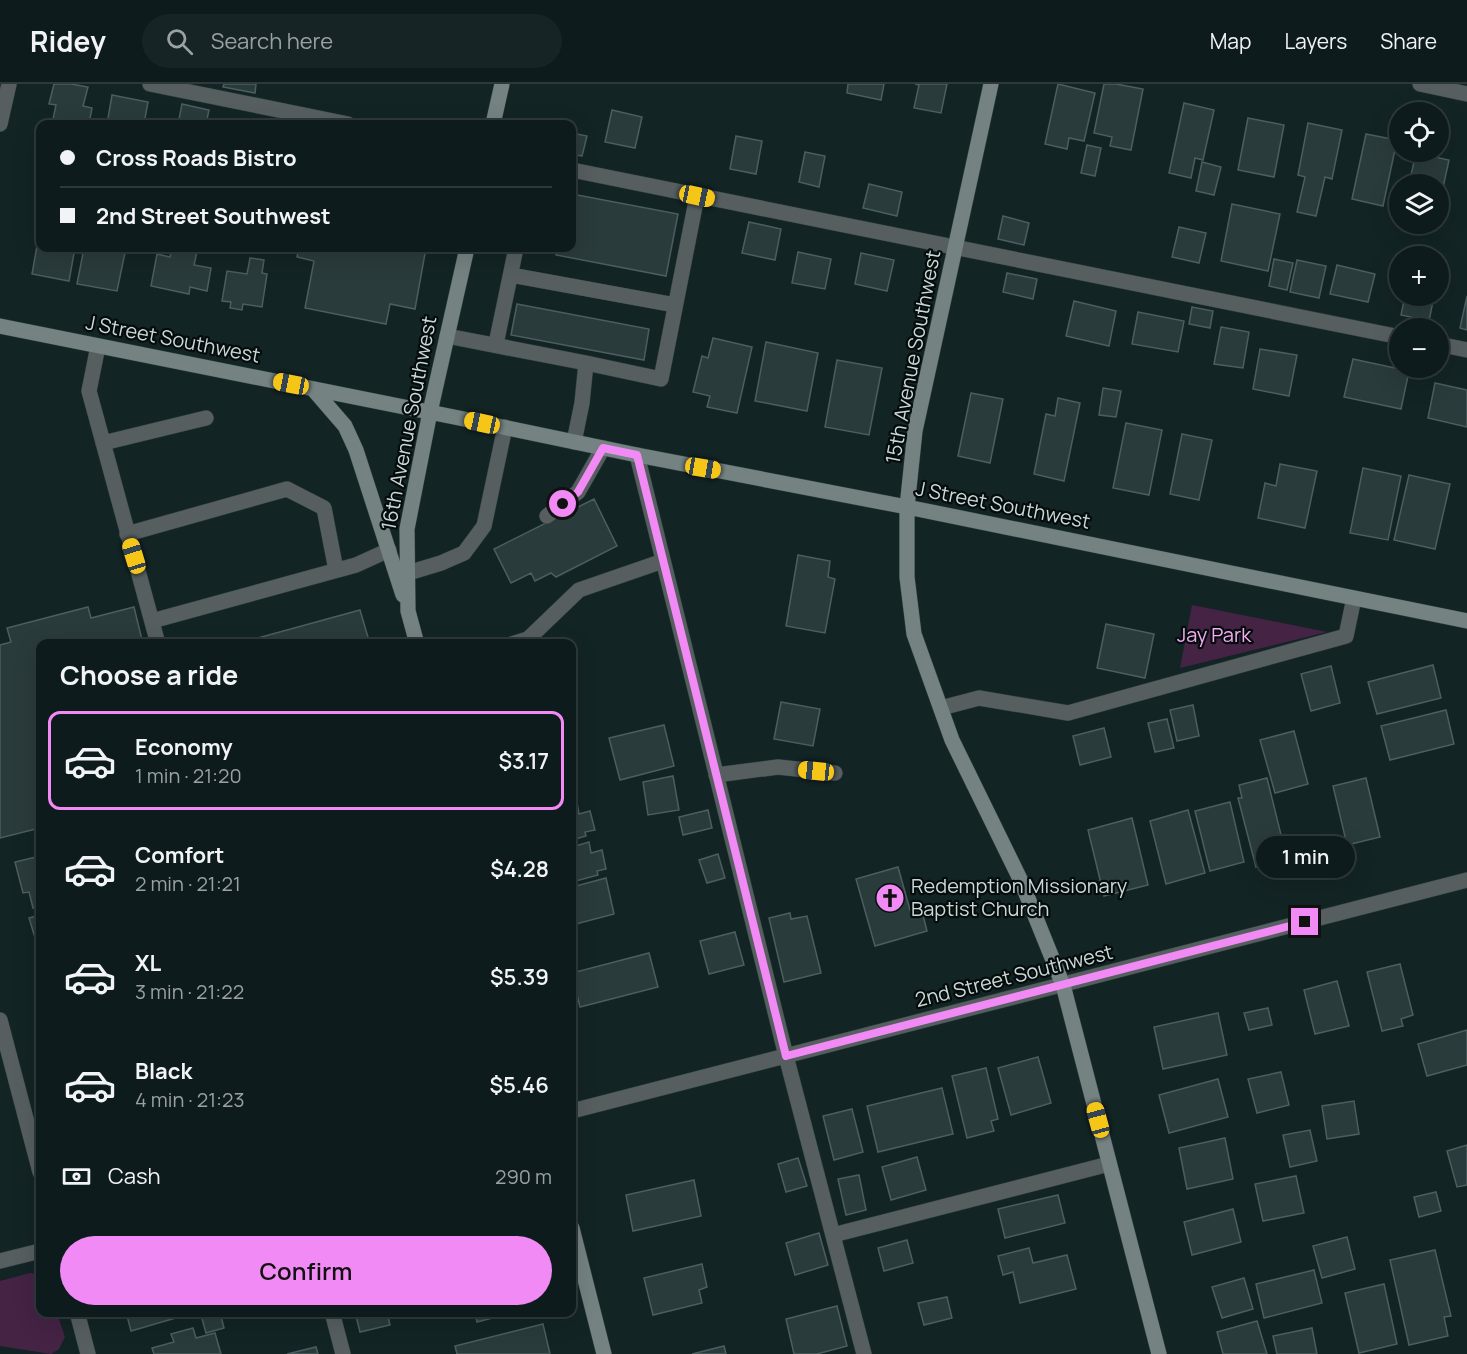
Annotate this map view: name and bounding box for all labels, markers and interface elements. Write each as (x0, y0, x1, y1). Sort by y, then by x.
search box (142, 14, 562, 68)
text: Ridey (30, 22, 106, 60)
icon: search (163, 25, 196, 58)
text: Search here (211, 26, 333, 56)
text: Map (1210, 27, 1251, 55)
text: Layers (1284, 27, 1347, 55)
text: Share (1380, 27, 1437, 55)
map controls (1389, 102, 1449, 378)
button: locate (1389, 102, 1449, 162)
text: Cross Roads Bistro (96, 143, 297, 173)
button: layers (1389, 174, 1449, 234)
car (678, 183, 716, 209)
text: 2nd Street Southwest (96, 201, 331, 231)
button: + (1389, 246, 1449, 306)
street label: 15th Avenue Southwest (879, 248, 946, 466)
street label: J Street Southwest (84, 308, 263, 369)
street label: 16th Avenue Southwest (374, 314, 443, 532)
button: − (1389, 318, 1449, 378)
car (272, 372, 310, 396)
car (463, 410, 501, 436)
car (684, 456, 722, 480)
street label: J Street Southwest (914, 474, 1093, 535)
route start (549, 490, 576, 517)
car (120, 536, 148, 576)
park label: Jay Park (1177, 621, 1252, 648)
text: Choose a ride (60, 656, 238, 693)
text: Economy (135, 732, 233, 762)
icon: car (63, 734, 117, 788)
text: $3.17 (498, 746, 549, 776)
car (797, 760, 835, 782)
text: 1 min · 21:20 (135, 762, 242, 789)
callout: 1 min (1256, 835, 1354, 877)
text: Comfort (135, 840, 224, 870)
icon: car (63, 842, 117, 896)
text: 1 min (1282, 843, 1329, 870)
text: $4.28 (490, 854, 549, 884)
text: 2 min · 21:21 (135, 870, 241, 897)
place label: Redemption Missionary Baptist Church (911, 872, 1128, 922)
church icon: Redemption Missionary Baptist Church (874, 882, 906, 914)
route end (1291, 908, 1318, 935)
street label: 2nd Street Southwest (912, 938, 1116, 1013)
text: XL (135, 948, 161, 978)
icon: car (63, 950, 117, 1004)
text: $5.39 (490, 962, 549, 992)
text: 3 min · 21:22 (135, 978, 244, 1005)
text: Black (135, 1056, 192, 1086)
icon: car (63, 1058, 117, 1112)
text: $5.46 (489, 1070, 549, 1100)
text: 4 min · 21:23 (135, 1086, 244, 1113)
car (1085, 1100, 1111, 1140)
icon: cash (60, 1160, 93, 1193)
text: Cash (108, 1161, 161, 1191)
text: 290 m (495, 1163, 552, 1190)
button: Confirm (60, 1236, 552, 1305)

